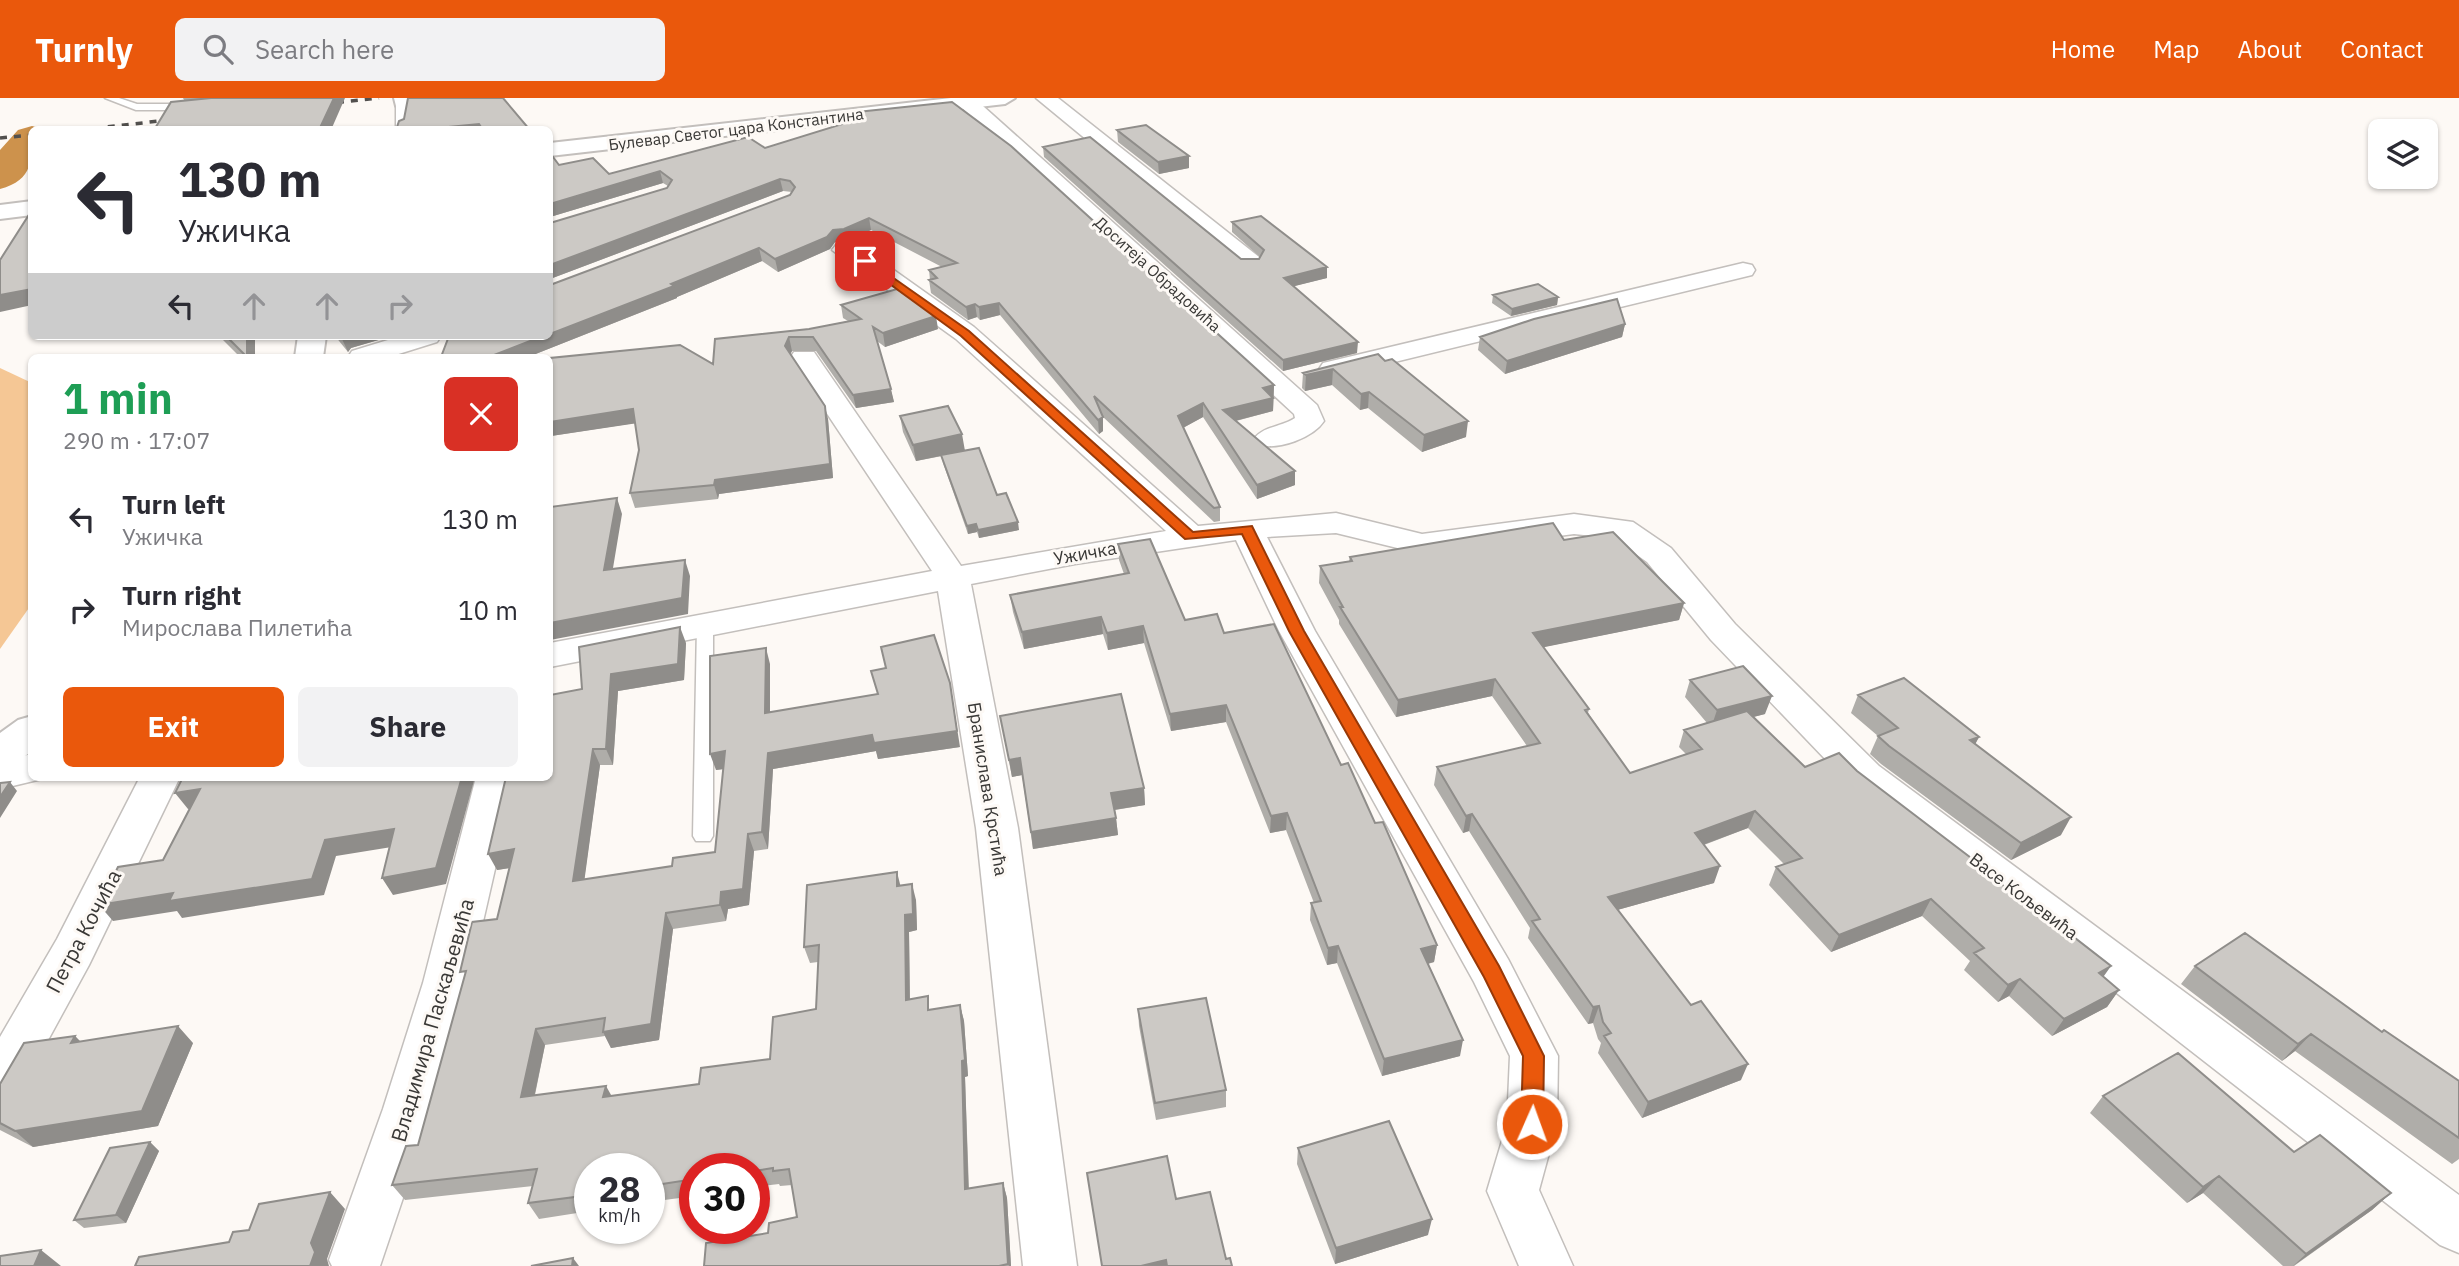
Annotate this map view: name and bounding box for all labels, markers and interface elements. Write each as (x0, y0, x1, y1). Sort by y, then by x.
search box (175, 18, 665, 81)
text: Turnly (35, 28, 133, 71)
icon: search (199, 30, 237, 68)
text: Search here (255, 32, 394, 66)
text: Home (2051, 33, 2115, 65)
text: Map (2153, 33, 2199, 65)
text: About (2237, 33, 2302, 65)
text: Contact (2340, 33, 2424, 65)
street label: Булевар Светог цара Константина (607, 103, 865, 155)
map controls (2368, 119, 2438, 189)
button: layers (2368, 119, 2438, 189)
text: 130 m (178, 147, 322, 210)
icon: left (63, 154, 154, 245)
text: Ужичка (178, 209, 291, 251)
street label: Доситеја Обрадовића (1091, 212, 1226, 336)
pin (835, 231, 895, 291)
icon: arrive (846, 242, 884, 280)
icon: left (162, 287, 200, 325)
icon: ahead (235, 287, 273, 325)
icon: ahead (308, 287, 346, 325)
icon: right (381, 287, 419, 325)
text: 1 min (63, 371, 173, 426)
button: close (444, 377, 518, 451)
text: 290 m · 17:07 (63, 425, 210, 455)
text: Turn left (122, 487, 225, 521)
icon: left (63, 500, 101, 538)
text: 130 m (442, 502, 518, 536)
text: Ужичка (122, 521, 203, 551)
street label: Ужичка (1052, 536, 1119, 570)
text: Turn right (122, 578, 241, 612)
icon: right (63, 591, 101, 629)
text: 10 m (458, 593, 518, 627)
text: Мирослава Пилетића (122, 612, 352, 642)
button: Exit (63, 687, 284, 767)
button: Share (298, 687, 518, 767)
street label: Бранислава Крстића (963, 700, 1013, 878)
street label: Васе Кољевића (1965, 847, 2083, 945)
street label: Петра Кочића (39, 864, 127, 998)
street label: Владимира Паскаљевића (384, 895, 480, 1145)
position arrow (1495, 1087, 1569, 1161)
speed limit sign: 30 (679, 1153, 770, 1244)
text: 28 (598, 1166, 641, 1212)
text: km/h (598, 1204, 641, 1227)

